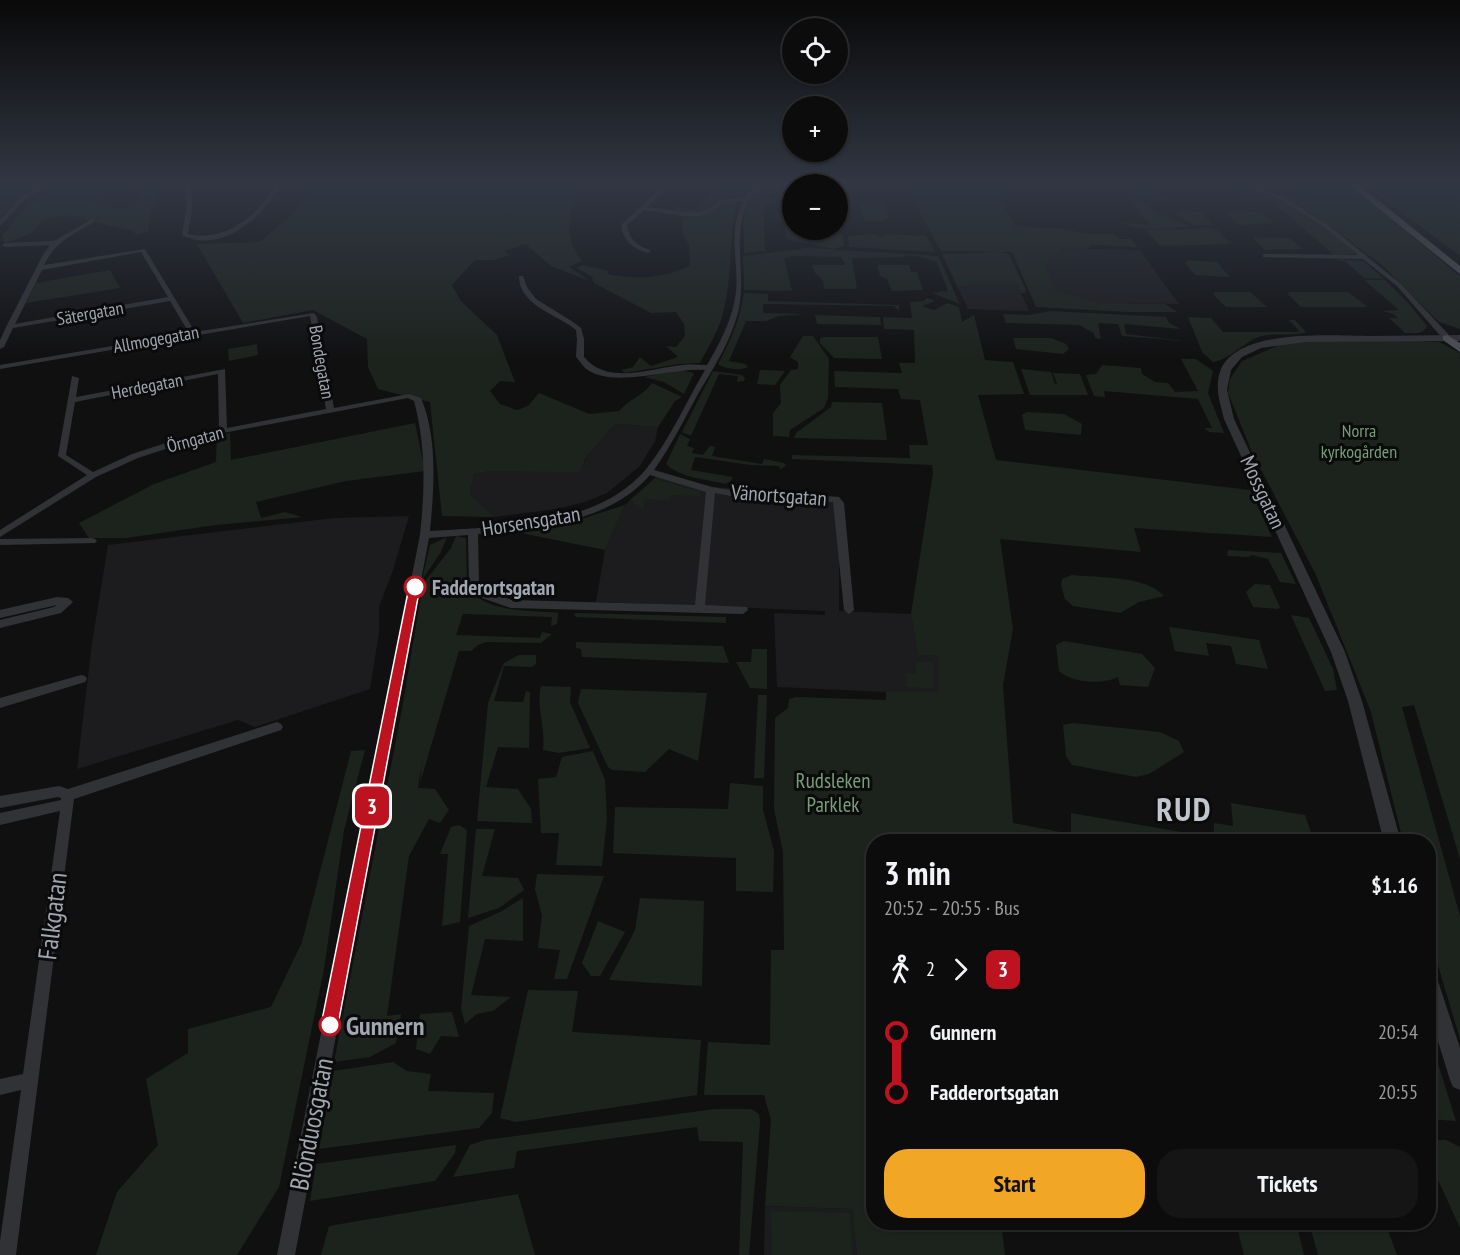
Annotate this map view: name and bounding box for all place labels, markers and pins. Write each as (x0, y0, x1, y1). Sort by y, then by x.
place label: Fadderortsgatan (432, 574, 555, 601)
marker: Fadderortsgatan (404, 576, 426, 598)
place label: Gunnern (346, 1009, 424, 1042)
marker: Gunnern (319, 1014, 341, 1036)

